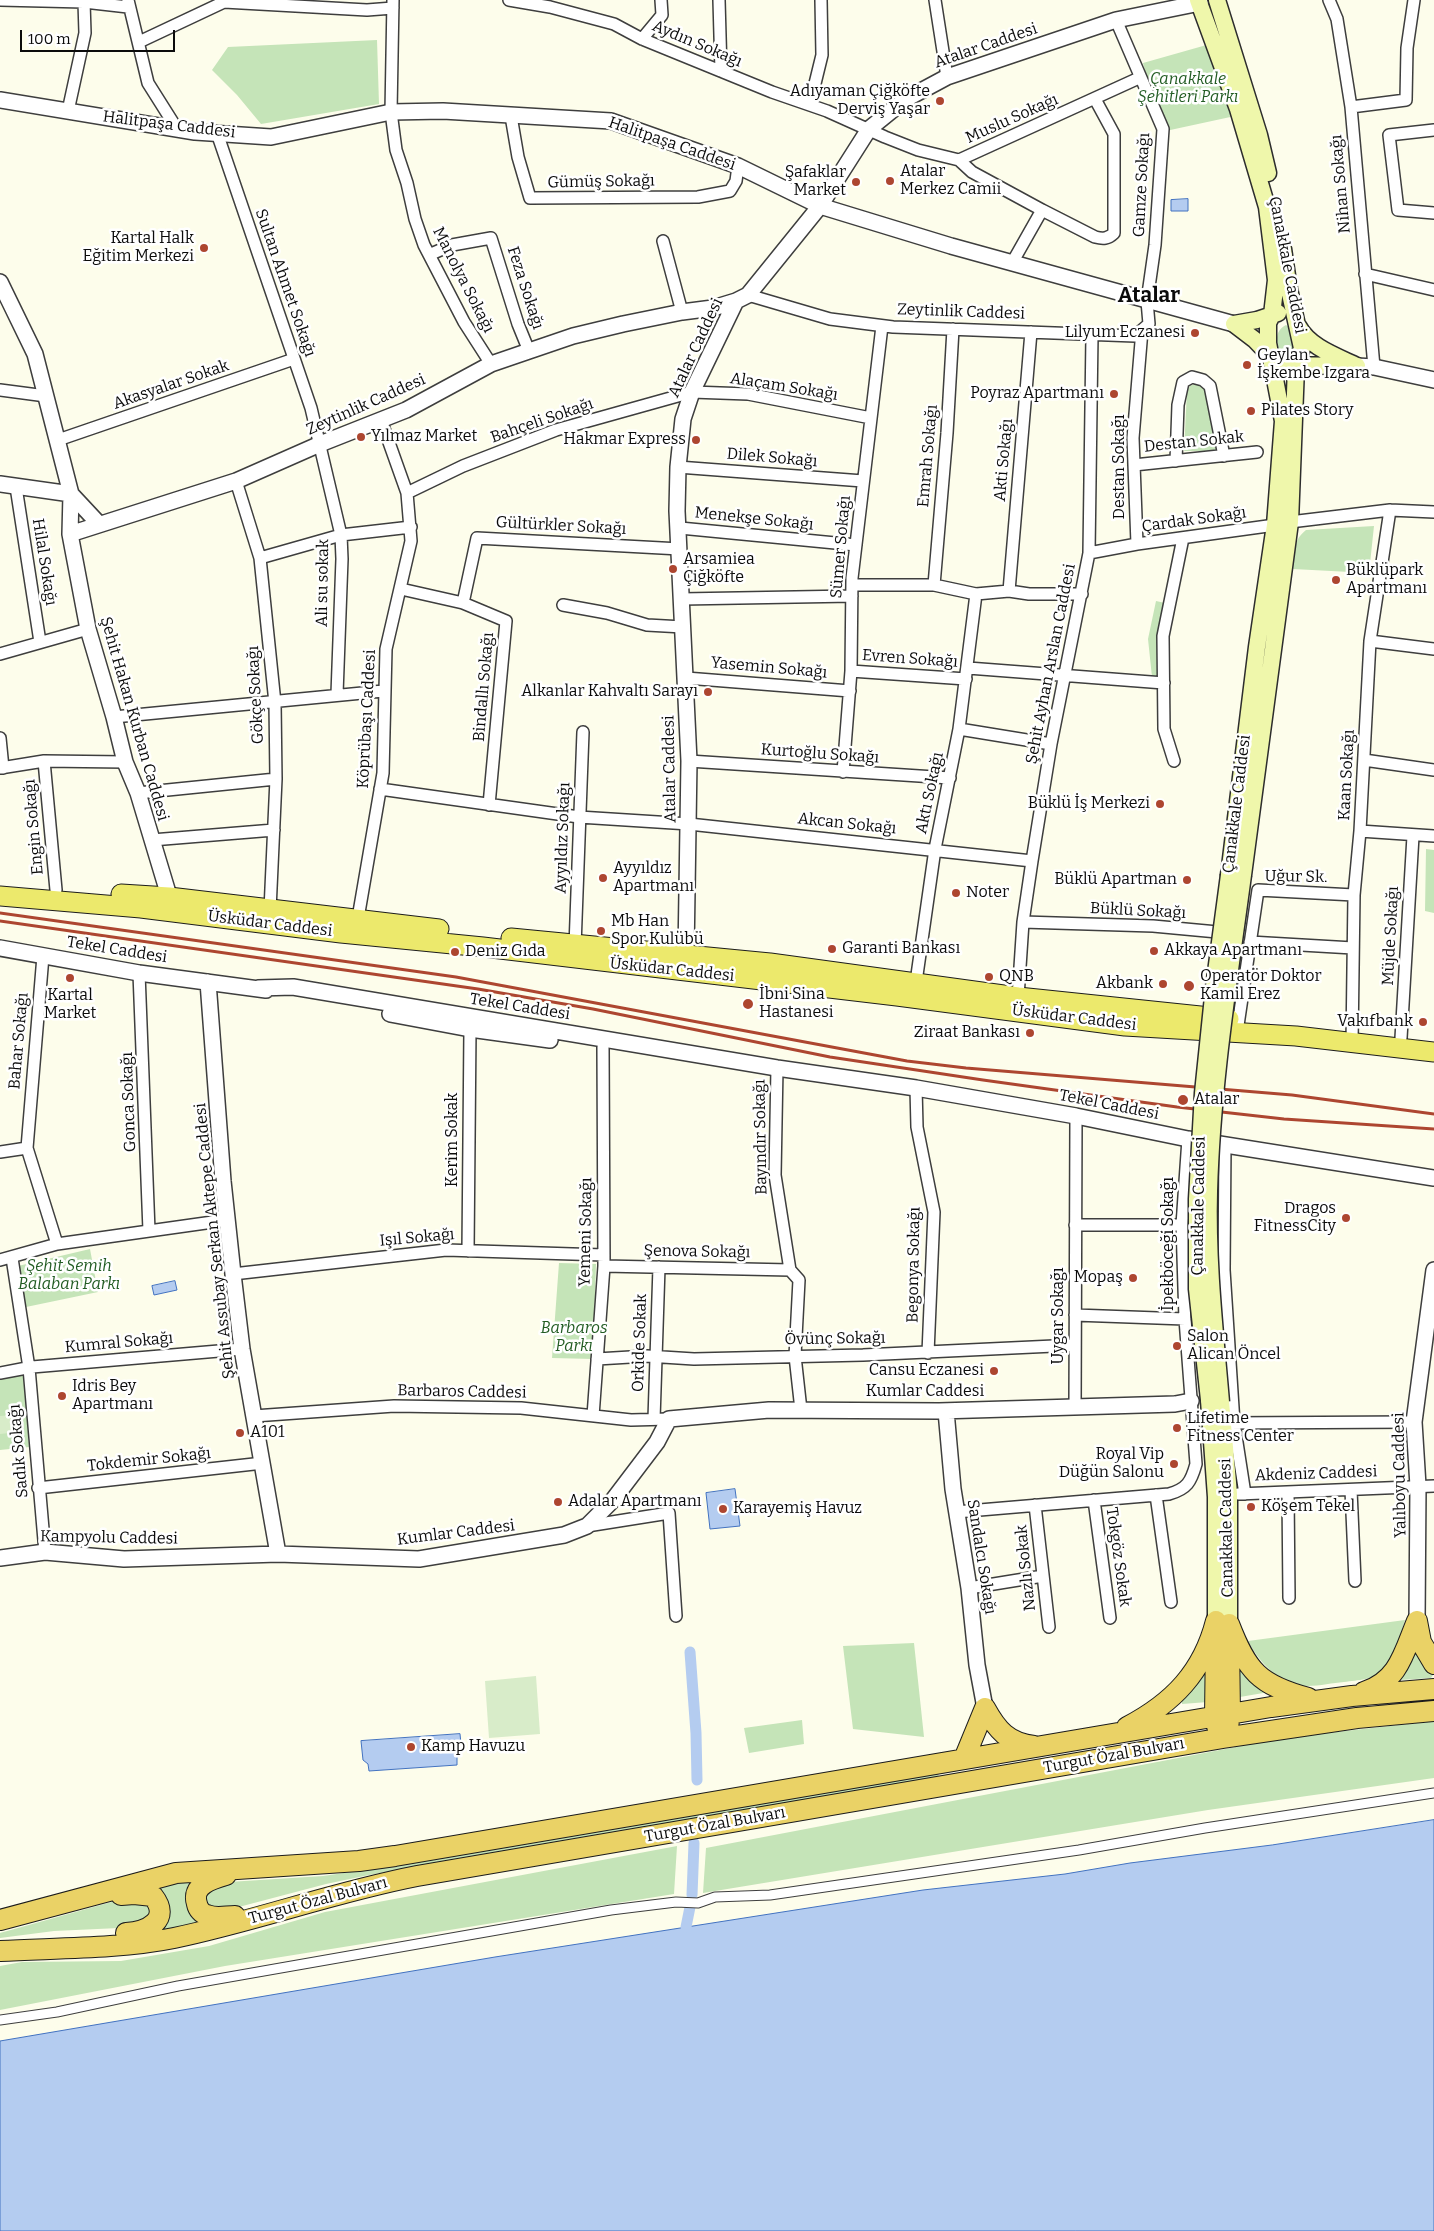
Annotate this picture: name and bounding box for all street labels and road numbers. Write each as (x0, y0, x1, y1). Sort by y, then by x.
street label: Aydın Sokağı (649, 16, 745, 72)
street label: Atalar Caddesi (932, 19, 1040, 73)
street label: Muslu Sokağı (963, 90, 1061, 148)
street label: Halitpaşa Caddesi (102, 107, 236, 143)
street label: Halitpaşa Caddesi (606, 113, 738, 175)
street label: Gamze Sokağı (1130, 132, 1154, 238)
street label: Nihan Sokağı (1327, 134, 1355, 234)
street label: Gümüş Sokağı (547, 171, 655, 193)
street label: Çanakkale Caddesi (1264, 195, 1310, 335)
street label: Sultan Ahmet Sokağı (251, 207, 319, 359)
street label: Manolya Sokağı (428, 224, 498, 336)
street label: Feza Sokağı (503, 244, 547, 332)
street label: Atalar Caddesi (665, 295, 727, 401)
street label: Zeytinlik Caddesi (897, 300, 1025, 324)
street label: Akasyalar Sokak (111, 356, 231, 414)
street label: Alaçam Sokağı (729, 369, 839, 405)
street label: Zeytinlik Caddesi (304, 370, 428, 440)
street label: Bahçeli Sokağı (488, 394, 596, 448)
street label: Emrah Sokağı (914, 404, 942, 508)
street label: Destan Sokağı (1110, 415, 1130, 519)
street label: Akti Sokağı (991, 418, 1017, 502)
street label: Destan Sokak (1143, 427, 1245, 457)
street label: Dilek Sokağı (726, 444, 818, 472)
street label: Sümer Sokağı (827, 495, 855, 599)
street label: Menekşe Sokağı (694, 503, 814, 535)
street label: Çardak Sokağı (1141, 503, 1247, 537)
street label: Gültürkler Sokağı (495, 513, 627, 539)
street label: Hilal Sokağı (28, 517, 60, 607)
street label: Ali su sokak (313, 539, 333, 627)
street label: Şehit Ayhan Arslan Caddesi (1022, 562, 1080, 766)
street label: Şehit Hakan Kurban Caddesi (96, 615, 172, 823)
street label: Bindallı Sokağı (470, 632, 498, 742)
street label: Gökçe Sokağı (244, 645, 268, 745)
street label: Evren Sokağı (861, 646, 959, 672)
street label: Köprübaşı Caddesi (354, 649, 380, 789)
street label: Yasemin Sokağı (710, 653, 828, 683)
street label: Atalar Caddesi (659, 715, 681, 823)
street label: Kaan Sokağı (1335, 729, 1359, 821)
street label: Çanakkale Caddesi (1219, 734, 1255, 874)
street label: Kurtoğlu Sokağı (760, 740, 880, 768)
street label: Aktı Sokağı (912, 750, 948, 836)
street label: Engin Sokağı (20, 778, 48, 876)
street label: Ayyıldız Sokağı (551, 782, 575, 894)
street label: Akcan Sokağı (797, 809, 897, 839)
street label: Uğur Sk. (1264, 867, 1328, 887)
street label: Müjde Sokağı (1379, 886, 1403, 986)
street label: Büklü Sokağı (1090, 899, 1186, 923)
street label: Üsküdar Caddesi (207, 907, 333, 941)
street label: Tekel Caddesi (65, 933, 169, 967)
street label: Üsküdar Caddesi (609, 954, 735, 986)
street label: Tekel Caddesi (468, 990, 572, 1024)
street label: Bahar Sokağı (5, 992, 33, 1090)
street label: Üsküdar Caddesi (1011, 1001, 1137, 1035)
street label: Gonca Sokağı (118, 1051, 140, 1153)
street label: Bayındır Sokağı (750, 1079, 772, 1195)
street label: Tekel Caddesi (1057, 1086, 1161, 1124)
street label: Kerim Sokak (443, 1093, 463, 1187)
street label: Şehit Assubay Serkan Aktepe Caddesi (191, 1102, 239, 1380)
street label: Çanakkale Caddesi (1188, 1136, 1210, 1276)
street label: Yemeni Sokağı (575, 1177, 597, 1287)
street label: İpekböceği Sokağı (1159, 1177, 1179, 1311)
street label: Begonya Sokağı (903, 1207, 925, 1323)
street label: Işıl Sokağı (379, 1225, 455, 1251)
street label: Şenova Sokağı (643, 1241, 751, 1263)
street label: Uygar Sokağı (1049, 1268, 1069, 1364)
street label: Orkide Sokak (629, 1293, 651, 1393)
street label: Kumral Sokağı (64, 1329, 174, 1357)
street label: Övünç Sokağı (784, 1329, 886, 1349)
street label: Barbaros Caddesi (397, 1381, 527, 1403)
street label: Kumlar Caddesi (866, 1382, 984, 1402)
street label: Sadık Sokağı (5, 1403, 33, 1499)
street label: Yalıboyu Caddesi (1389, 1412, 1411, 1538)
street label: Tokdemir Sokağı (86, 1444, 212, 1476)
street label: Canakkale Caddesi (1216, 1458, 1238, 1598)
street label: Akdeniz Caddesi (1254, 1462, 1378, 1486)
street label: Sandalcı Sokağı (962, 1498, 1000, 1616)
street label: Tokgöz Sokak (1102, 1506, 1134, 1608)
street label: Kumlar Caddesi (396, 1516, 516, 1550)
street label: Nazlı Sokak (1012, 1524, 1040, 1612)
street label: Kampyolu Caddesi (40, 1527, 178, 1549)
street label: Turgut Özal Bulvarı (1042, 1734, 1186, 1778)
street label: Turgut Özal Bulvarı (643, 1803, 787, 1847)
street label: Turgut Özal Bulvarı (247, 1873, 389, 1929)

